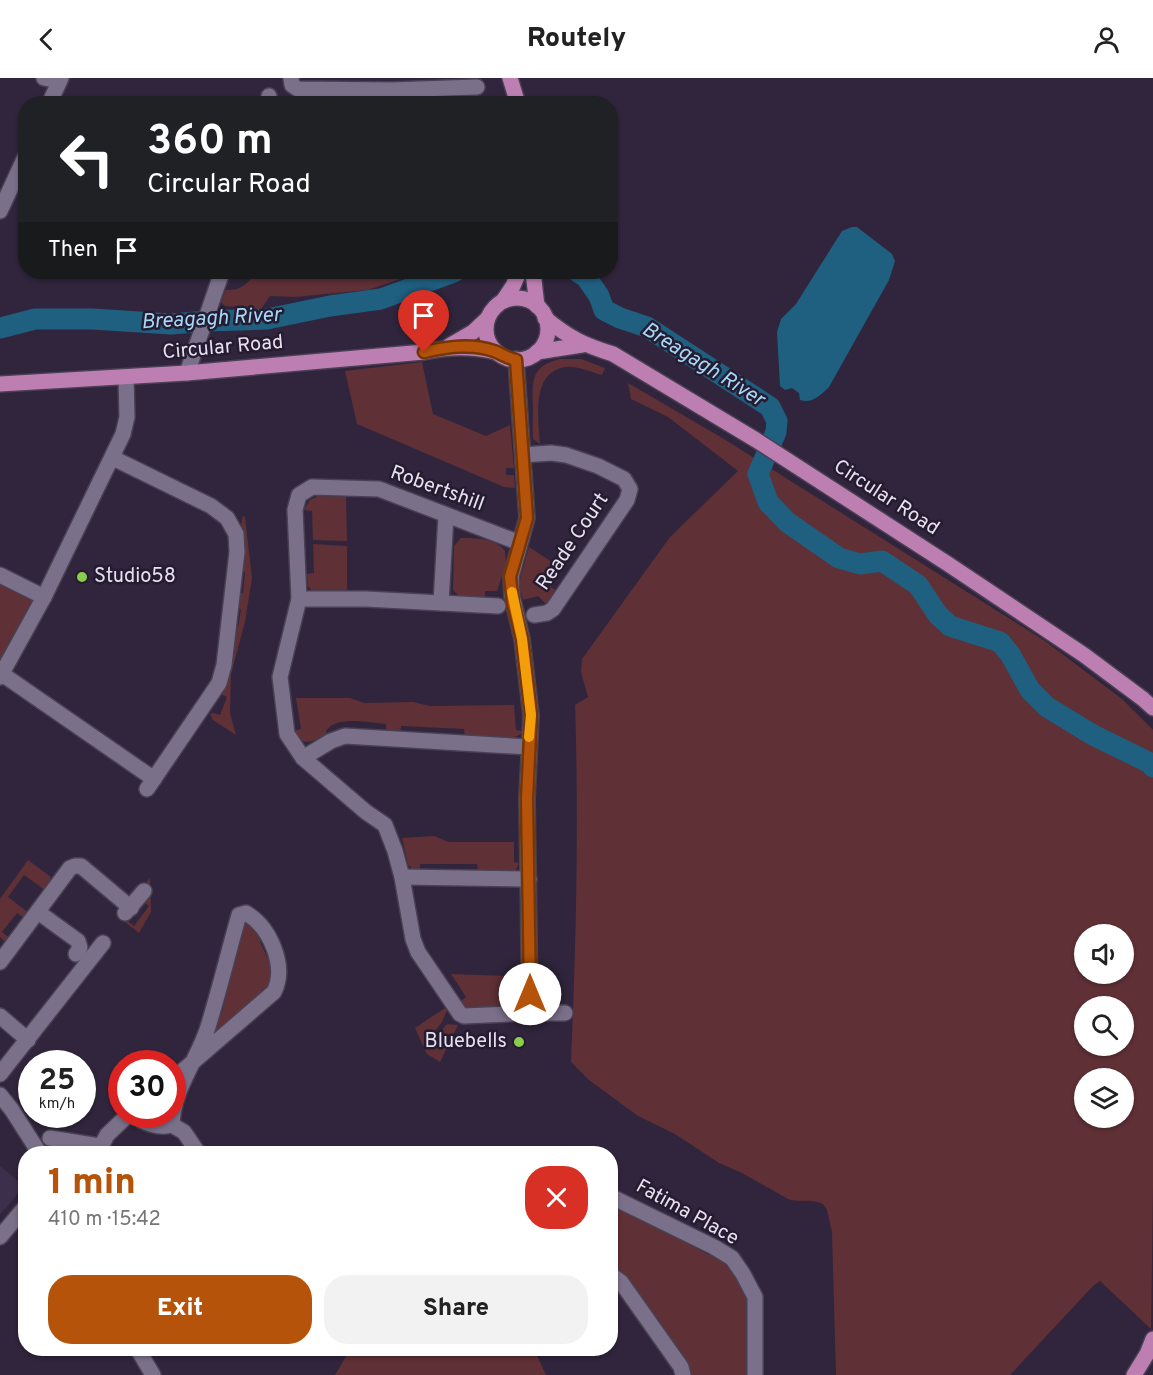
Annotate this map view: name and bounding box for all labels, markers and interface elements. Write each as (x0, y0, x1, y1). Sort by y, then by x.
text: Routely (527, 22, 626, 56)
icon: back (30, 23, 63, 56)
icon: person (1090, 23, 1123, 56)
text: 360 m (147, 116, 273, 169)
icon: left (48, 120, 126, 198)
text: Circular Road (147, 168, 311, 202)
icon: arrive (110, 234, 143, 267)
text: Then (48, 237, 98, 264)
pin (398, 290, 449, 352)
icon: arrive (407, 299, 440, 332)
water label: Breagagh River (140, 302, 284, 336)
water label: Breagagh River (637, 316, 771, 415)
street label: Circular Road (162, 330, 284, 366)
street label: Circular Road (828, 454, 944, 542)
street label: Robertshill (386, 460, 488, 518)
street label: Reade Court (531, 488, 615, 596)
place label: Studio58 (94, 564, 176, 590)
marker: Studio58 (75, 570, 89, 584)
map controls (1074, 924, 1134, 1128)
button: sound (1074, 924, 1134, 984)
position arrow (498, 962, 562, 1026)
button: search (1074, 996, 1134, 1056)
place label: Bluebells (425, 1029, 507, 1055)
marker: Bluebells (512, 1035, 526, 1049)
speed limit sign: 30 (108, 1050, 186, 1128)
text: 25 (39, 1063, 75, 1100)
button: layers (1074, 1068, 1134, 1128)
text: km/h (39, 1095, 75, 1114)
text: 1 min (48, 1161, 136, 1207)
button: close (525, 1166, 588, 1229)
street label: Fatima Place (631, 1174, 743, 1252)
text: 410 m · 15:42 (48, 1207, 161, 1233)
button: Exit (48, 1275, 312, 1344)
button: Share (324, 1275, 588, 1344)

